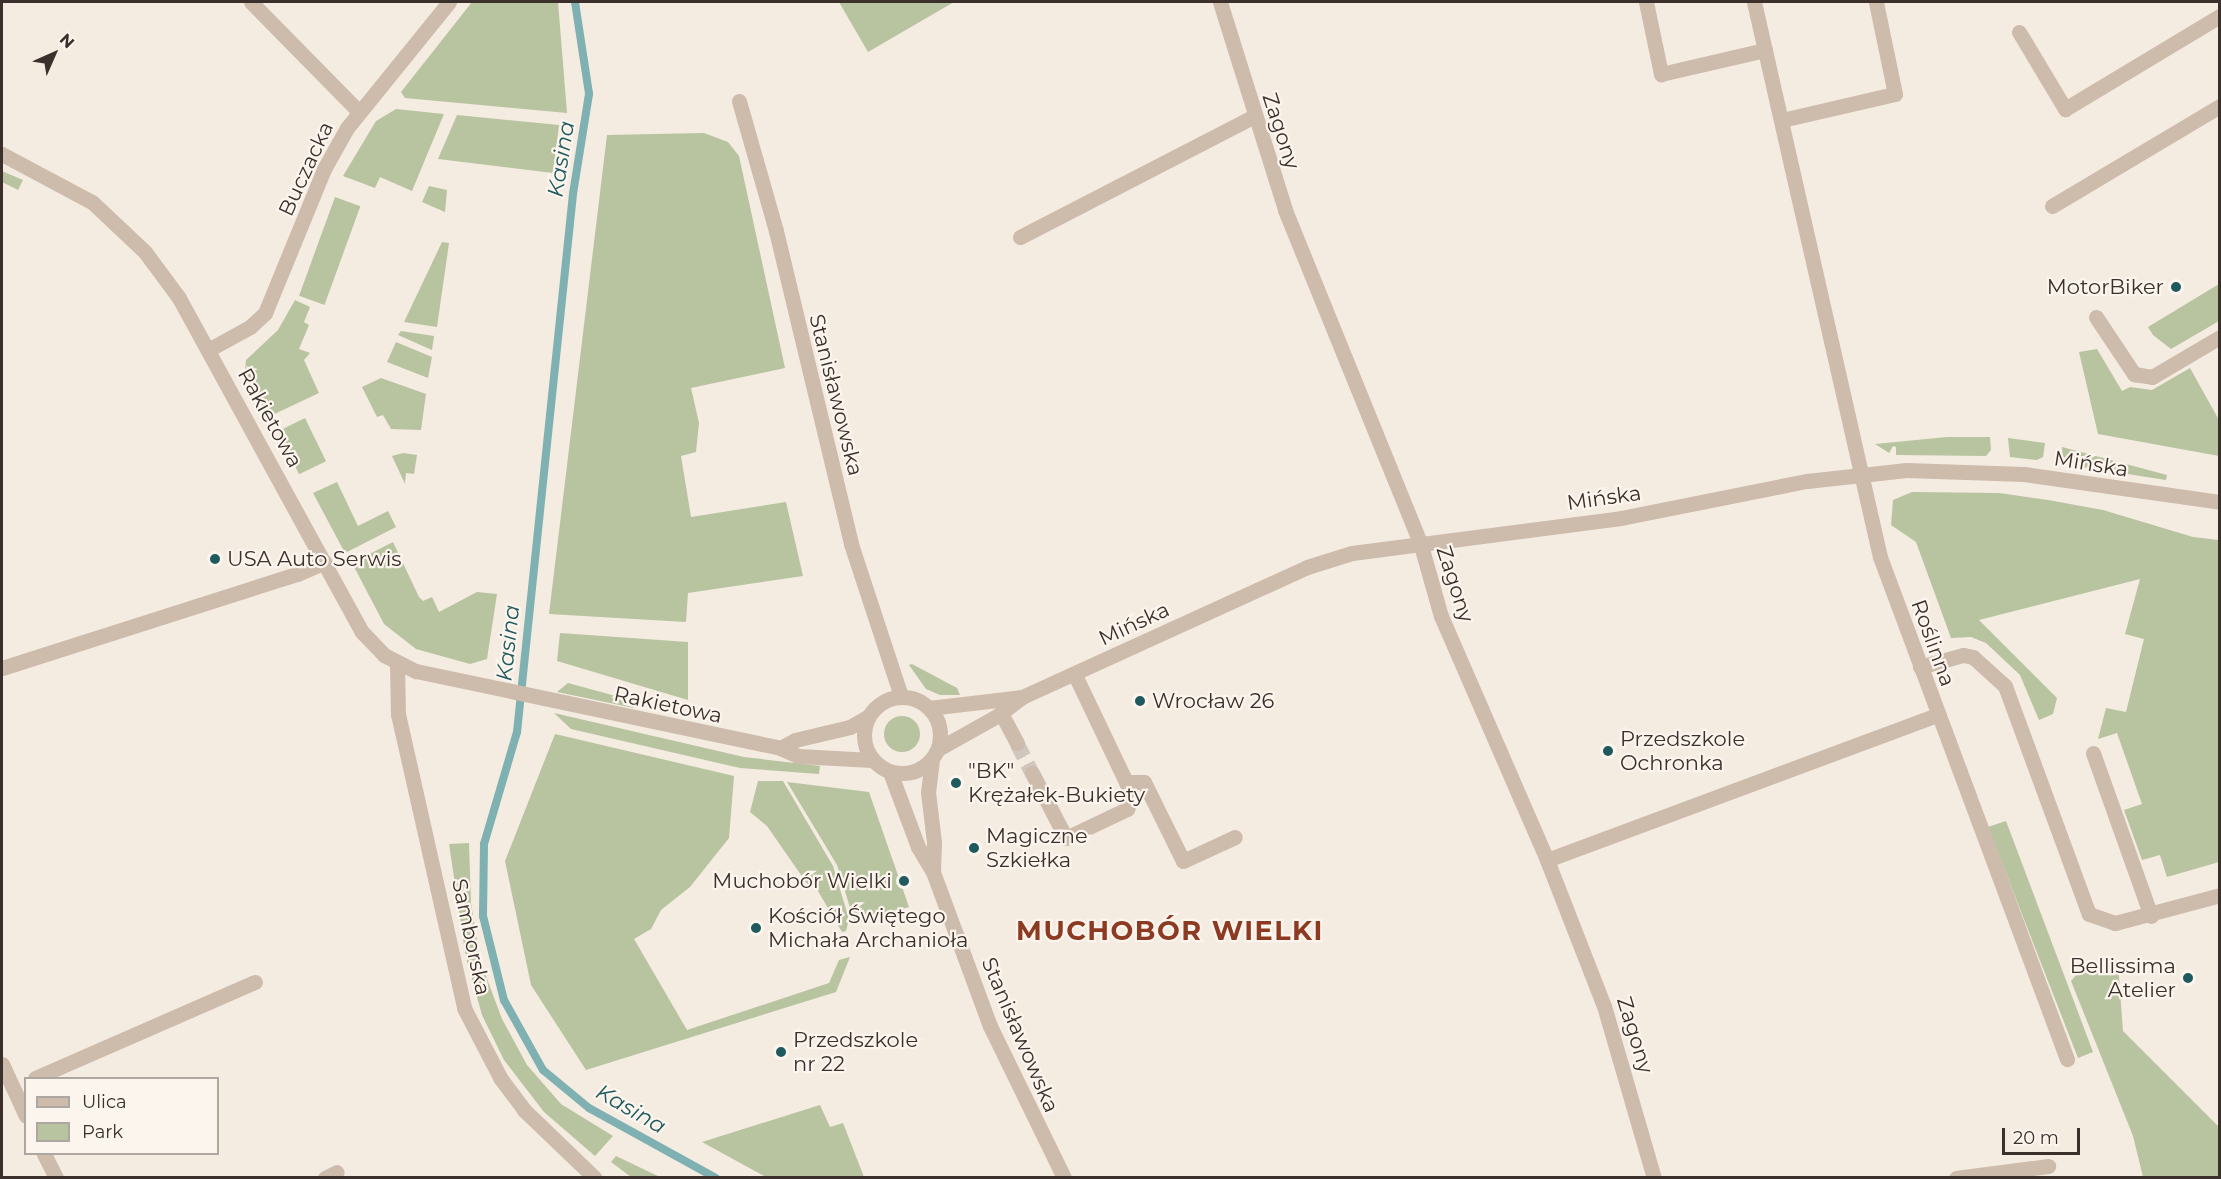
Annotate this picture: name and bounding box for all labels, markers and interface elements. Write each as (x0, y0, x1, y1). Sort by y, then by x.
north arrow (24, 24, 84, 84)
text: N (56, 30, 78, 52)
street label: Zagony (1257, 90, 1305, 172)
street label: Buczacka (273, 118, 339, 220)
water label: Kasina (542, 119, 580, 199)
place label: MotorBiker (2047, 274, 2164, 300)
marker: MotorBiker (2169, 280, 2183, 294)
street label: Stanisławowska (804, 311, 868, 479)
street label: Rakietowa (232, 364, 308, 472)
street label: Mińska (2052, 446, 2130, 482)
street label: Mińska (1565, 480, 1643, 516)
street label: Zagony (1431, 543, 1479, 625)
place label: USA Auto Serwis (227, 546, 402, 572)
marker: USA Auto Serwis (208, 552, 222, 566)
street label: Roślinna (1906, 596, 1960, 690)
street label: Mińska (1095, 597, 1173, 651)
water label: Kasina (491, 604, 525, 682)
street label: Rakietowa (612, 681, 724, 729)
place label: Wrocław 26 (1152, 688, 1274, 714)
marker: Wrocław 26 (1133, 694, 1147, 708)
place label: Przedszkole Ochronka (1620, 726, 1745, 776)
marker: Przedszkole Ochronka (1601, 744, 1615, 758)
place label: "BK" Krężałek-Bukiety (968, 758, 1145, 808)
marker: "BK" Krężałek-Bukiety (949, 776, 963, 790)
place label: Magiczne Szkiełka (986, 823, 1088, 873)
marker: Magiczne Szkiełka (967, 841, 981, 855)
place label: Muchobór Wielki (712, 868, 892, 894)
marker: Muchobór Wielki (897, 874, 911, 888)
street label: Samborska (446, 876, 496, 998)
place label: Kościół Świętego Michała Archanioła (768, 903, 968, 953)
district label: MUCHOBÓR WIELKI (1016, 915, 1324, 947)
marker: Kościół Świętego Michała Archanioła (749, 921, 763, 935)
place label: Bellissima Atelier (2070, 953, 2176, 1003)
street label: Stanisławowska (976, 954, 1064, 1116)
marker: Bellissima Atelier (2181, 971, 2195, 985)
street label: Zagony (1611, 994, 1659, 1076)
place label: Przedszkole nr 22 (793, 1027, 918, 1077)
marker: Przedszkole nr 22 (774, 1045, 788, 1059)
legend (24, 1077, 219, 1155)
water label: Kasina (591, 1078, 671, 1140)
text: Ulica (82, 1091, 127, 1113)
scale bar (2005, 1116, 2083, 1154)
text: Park (82, 1121, 123, 1143)
text: 20 m (2013, 1127, 2059, 1149)

